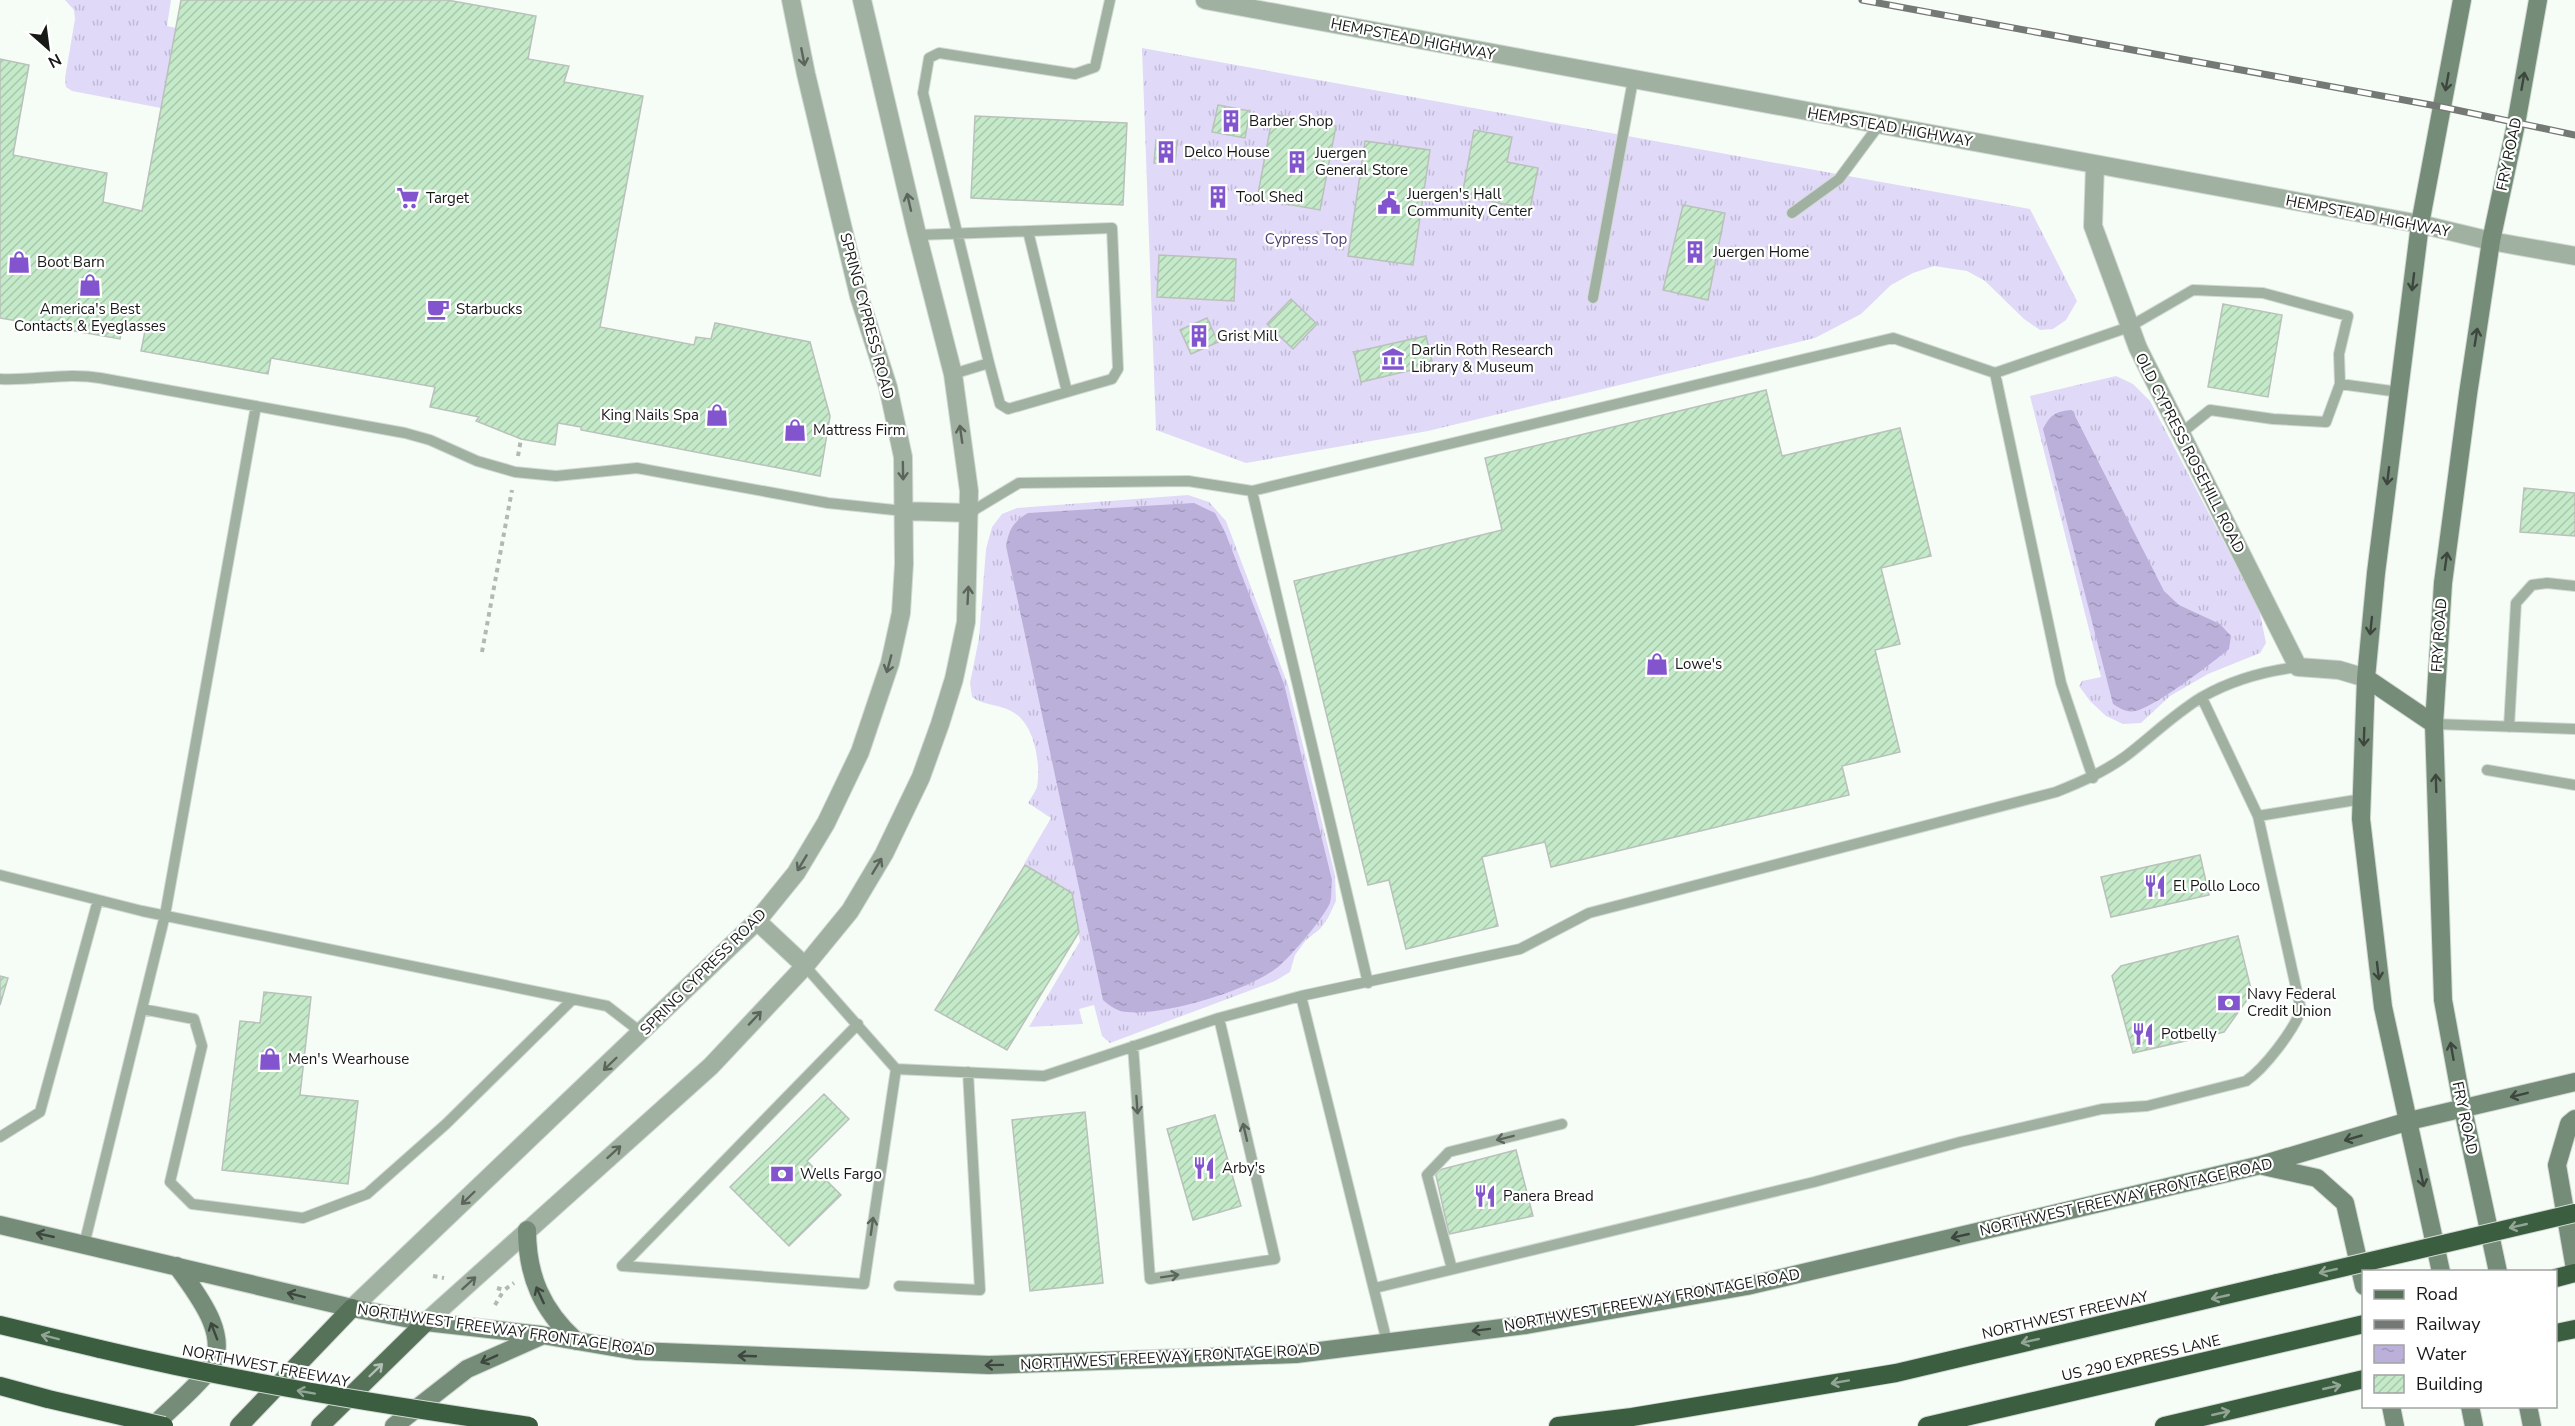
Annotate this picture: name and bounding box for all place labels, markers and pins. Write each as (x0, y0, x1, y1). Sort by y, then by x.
building icon: Barber Shop (1218, 108, 1244, 134)
place label: Barber Shop (1249, 111, 1333, 131)
building icon: Delco House (1153, 139, 1179, 165)
place label: Delco House (1184, 142, 1270, 162)
place label: Juergen General Store (1314, 143, 1408, 180)
building icon: Juergen General Store (1284, 149, 1310, 175)
building icon: Tool Shed (1205, 184, 1231, 210)
place label: Juergen's Hall Community Center (1406, 184, 1533, 221)
supermarket icon: Target (395, 185, 421, 211)
place label: Tool Shed (1236, 187, 1303, 207)
place label: Target (426, 188, 470, 208)
public building icon: Juergen's Hall Community Center (1376, 190, 1402, 216)
building icon: Juergen Home (1682, 239, 1708, 265)
place label: Juergen Home (1712, 242, 1809, 262)
shop icon: Boot Barn (6, 249, 32, 275)
place label: Boot Barn (37, 252, 105, 272)
shop icon: America's Best Contacts & Eyeglasses (77, 272, 103, 298)
cafe icon: Starbucks (425, 296, 451, 322)
place label: America's Best Contacts & Eyeglasses (14, 299, 166, 336)
place label: Starbucks (456, 299, 522, 319)
building icon: Grist Mill (1186, 323, 1212, 349)
place label: Grist Mill (1217, 326, 1279, 346)
place label: Darlin Roth Research Library & Museum (1411, 340, 1553, 377)
museum icon: Darlin Roth Research Library & Museum (1380, 346, 1406, 372)
shop icon: King Nails Spa (704, 402, 730, 428)
place label: King Nails Spa (601, 405, 699, 425)
shop icon: Mattress Firm (782, 417, 808, 443)
place label: Mattress Firm (813, 420, 906, 440)
shop icon: Lowe's (1644, 651, 1670, 677)
place label: Lowe's (1675, 654, 1722, 674)
restaurant icon: El Pollo Loco (2142, 873, 2168, 899)
place label: El Pollo Loco (2173, 876, 2260, 896)
place label: Navy Federal Credit Union (2247, 984, 2336, 1021)
bank icon: Navy Federal Credit Union (2216, 990, 2242, 1016)
restaurant icon: Potbelly (2130, 1021, 2156, 1047)
place label: Potbelly (2161, 1024, 2217, 1044)
shop icon: Men's Wearhouse (257, 1046, 283, 1072)
place label: Men's Wearhouse (288, 1049, 409, 1069)
restaurant icon: Arby's (1191, 1155, 1217, 1181)
place label: Arby's (1222, 1158, 1265, 1178)
bank icon: Wells Fargo (769, 1161, 795, 1187)
place label: Wells Fargo (800, 1164, 882, 1184)
restaurant icon: Panera Bread (1472, 1183, 1498, 1209)
place label: Panera Bread (1503, 1186, 1594, 1206)

